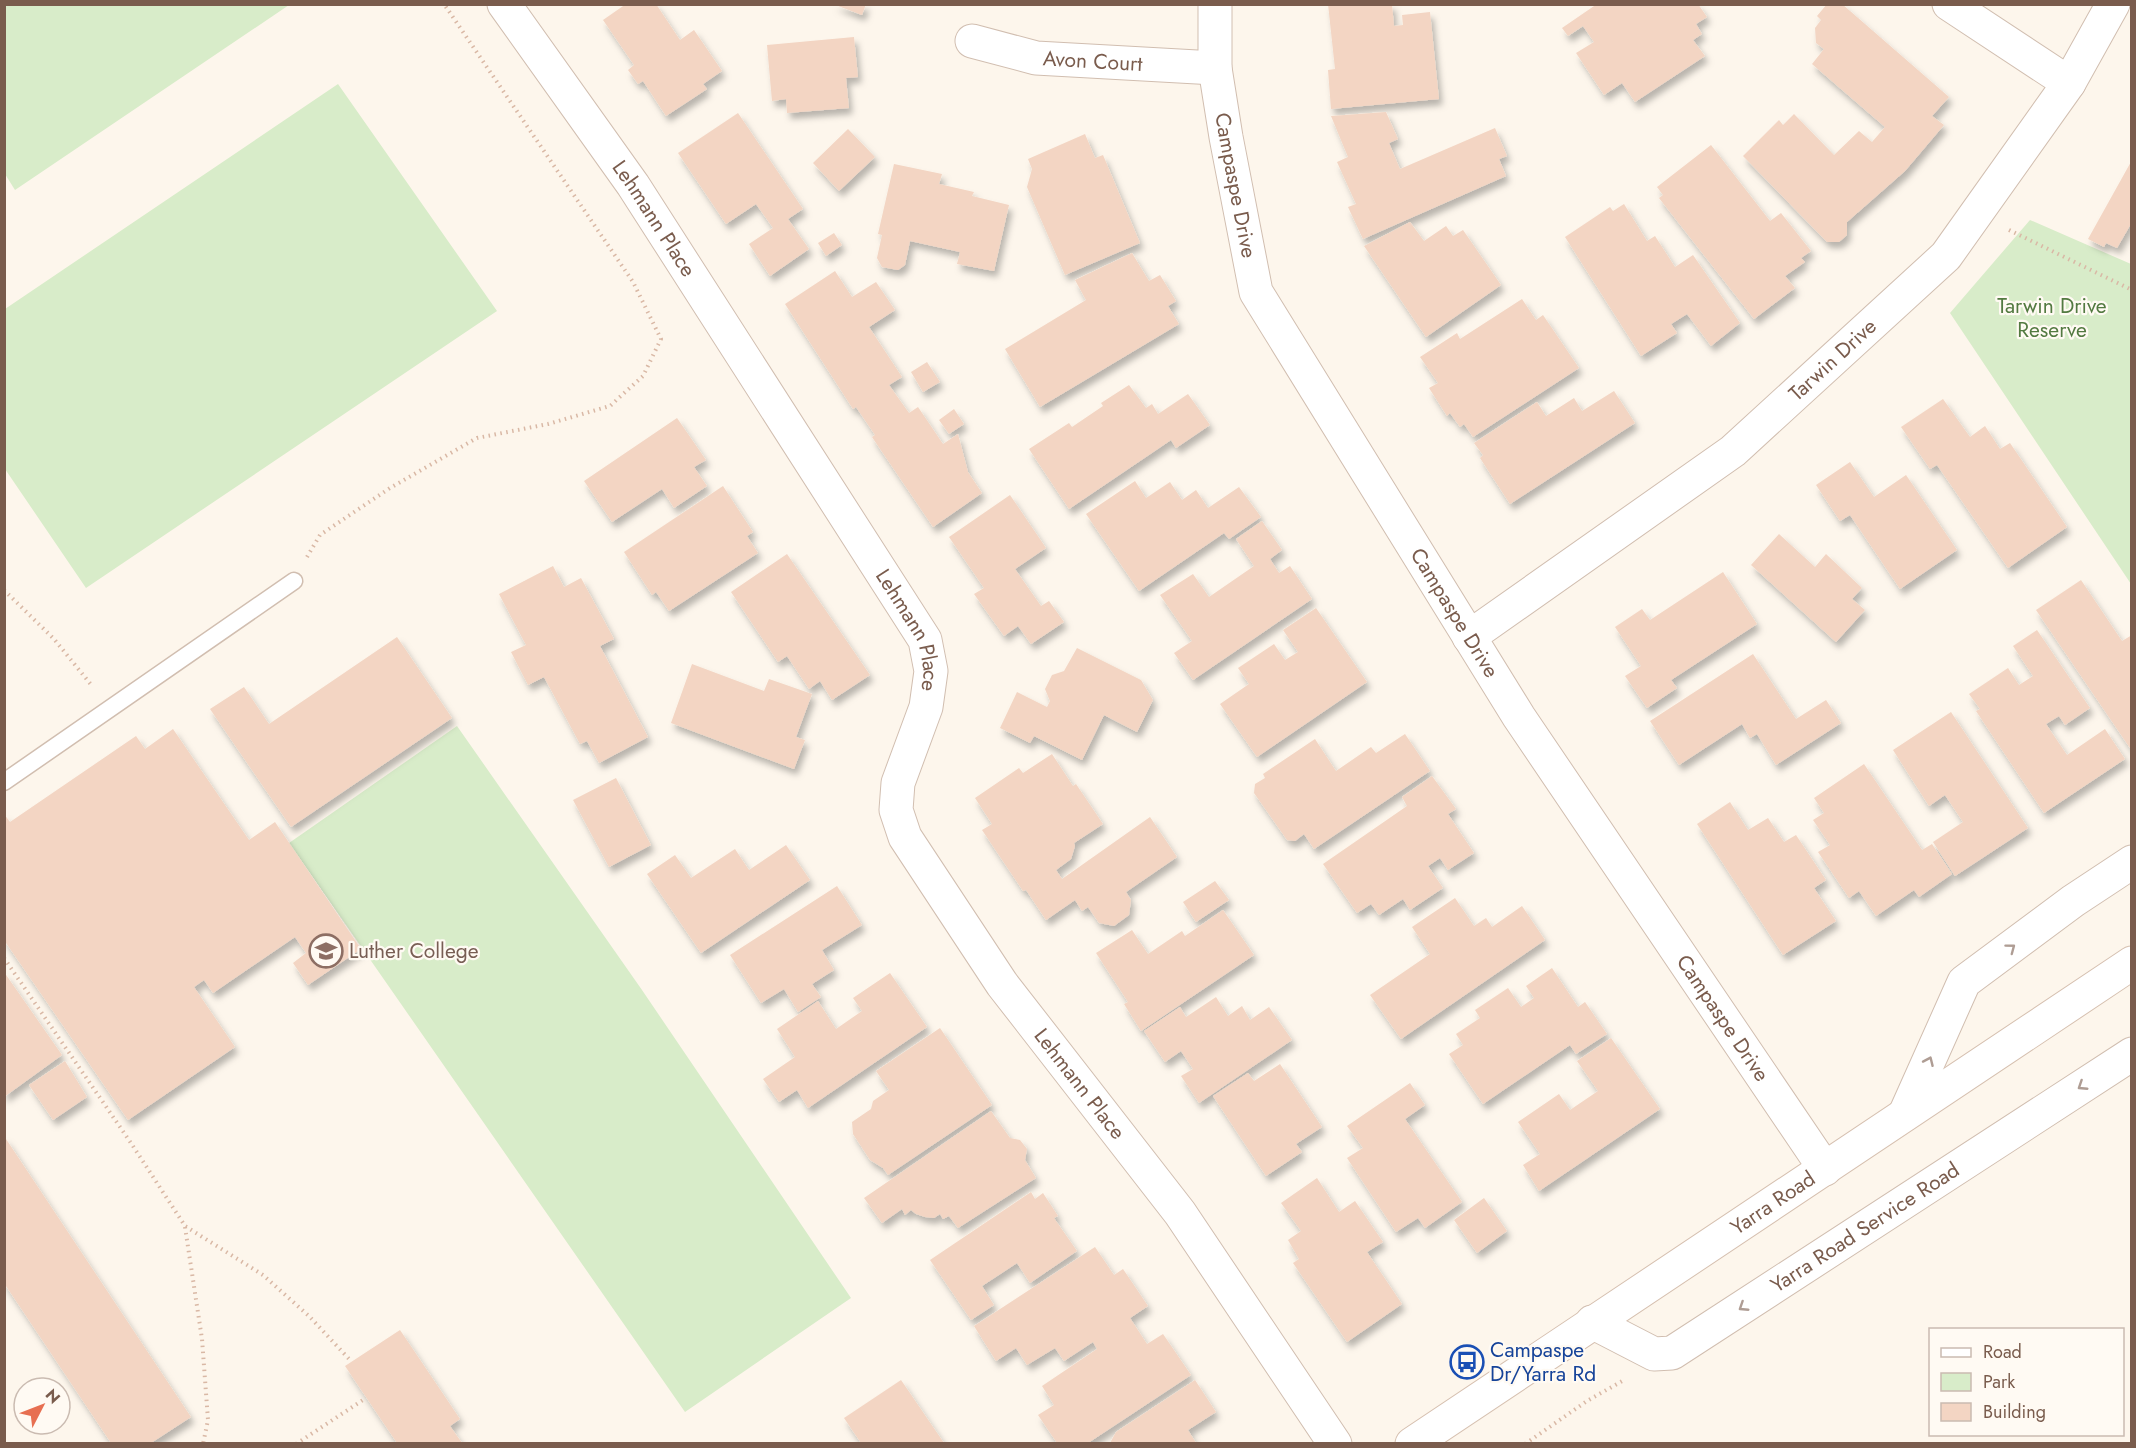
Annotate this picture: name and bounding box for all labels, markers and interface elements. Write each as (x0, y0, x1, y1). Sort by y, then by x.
street label: Avon Court (1042, 43, 1143, 79)
street label: Campaspe Drive (1207, 110, 1264, 261)
street label: Lehmann Place (605, 154, 703, 283)
park label: Tarwin Drive Reserve (1997, 291, 2107, 345)
street label: Tarwin Drive (1782, 312, 1883, 408)
street label: Campaspe Drive (1403, 542, 1506, 683)
street label: Lehmann Place (868, 563, 946, 693)
school or university icon: Luther College (308, 933, 344, 969)
place label: Luther College (349, 936, 479, 966)
one-way arrow (2004, 944, 2015, 955)
street label: Campaspe Drive (1669, 949, 1777, 1088)
street label: Lehmann Place (1027, 1022, 1133, 1146)
one-way arrow (1921, 1056, 1933, 1067)
one-way arrow (2078, 1079, 2089, 1090)
street label: Yarra Road Service Road (1765, 1155, 1965, 1300)
street label: Yarra Road (1725, 1164, 1821, 1242)
one-way arrow (1739, 1300, 1750, 1311)
legend (1929, 1328, 2124, 1436)
place label: Campaspe Dr/Yarra Rd (1490, 1335, 1596, 1389)
text: Road (1983, 1339, 2022, 1365)
bus stop icon: Campaspe Dr/Yarra Rd (1449, 1344, 1485, 1380)
text: Park (1983, 1369, 2015, 1395)
north arrow (12, 1376, 72, 1436)
text: N (40, 1384, 66, 1409)
text: Building (1983, 1399, 2046, 1425)

